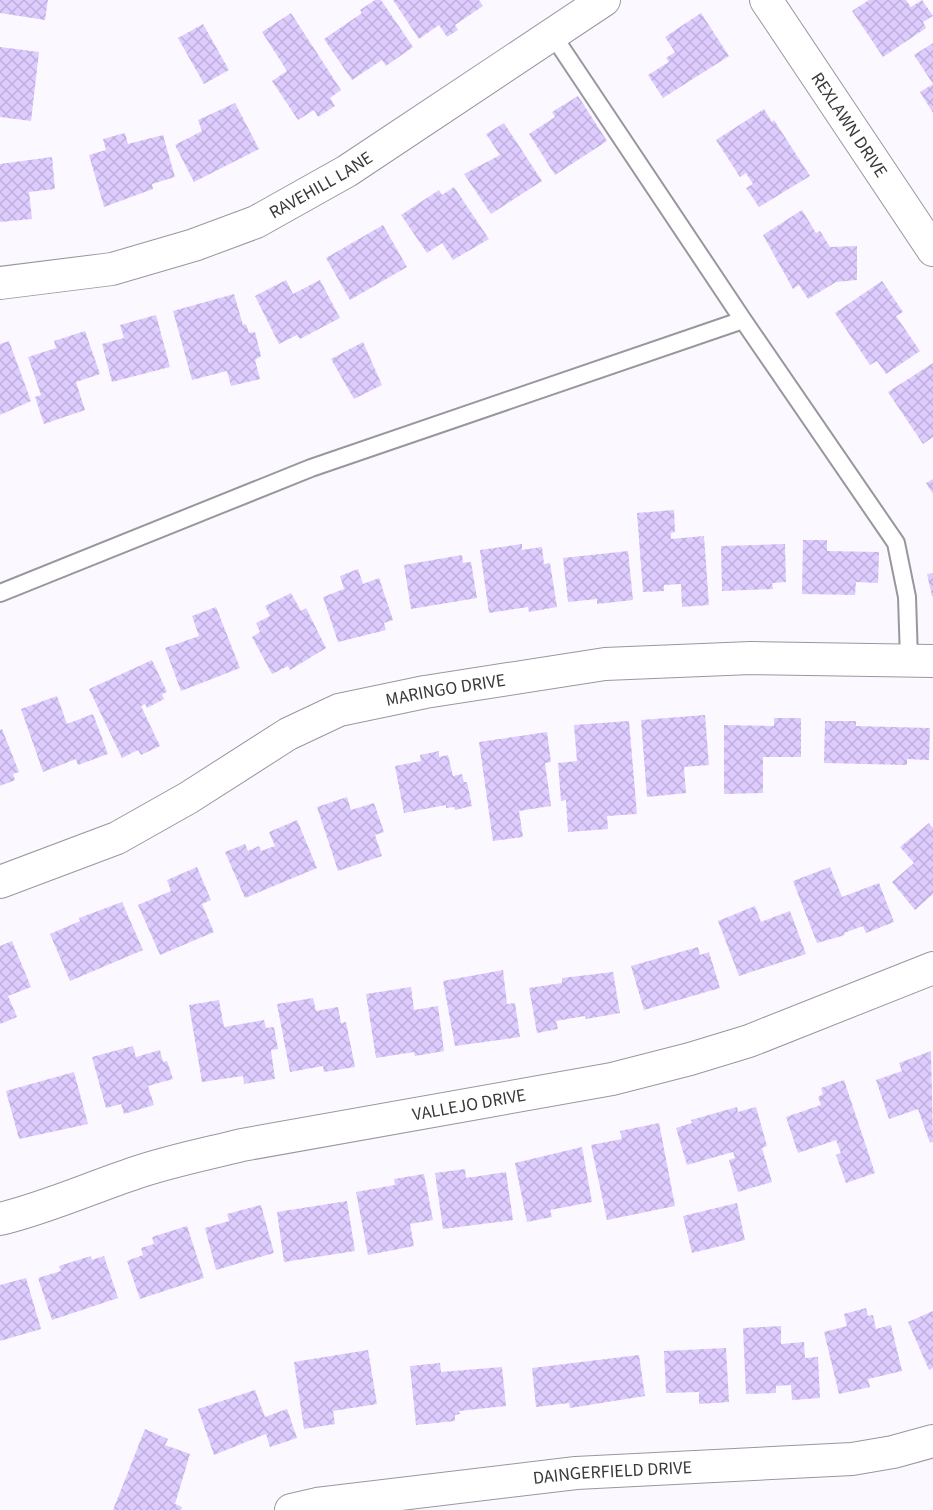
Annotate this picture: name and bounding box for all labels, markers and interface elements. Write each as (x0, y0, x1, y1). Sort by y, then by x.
street label: REXLAWN DRIVE (805, 67, 894, 182)
street label: RAVEHILL LANE (264, 145, 377, 225)
street label: MARINGO DRIVE (383, 667, 507, 712)
street label: VALLEJO DRIVE (410, 1082, 528, 1127)
street label: DAINGERFIELD DRIVE (532, 1455, 693, 1491)

